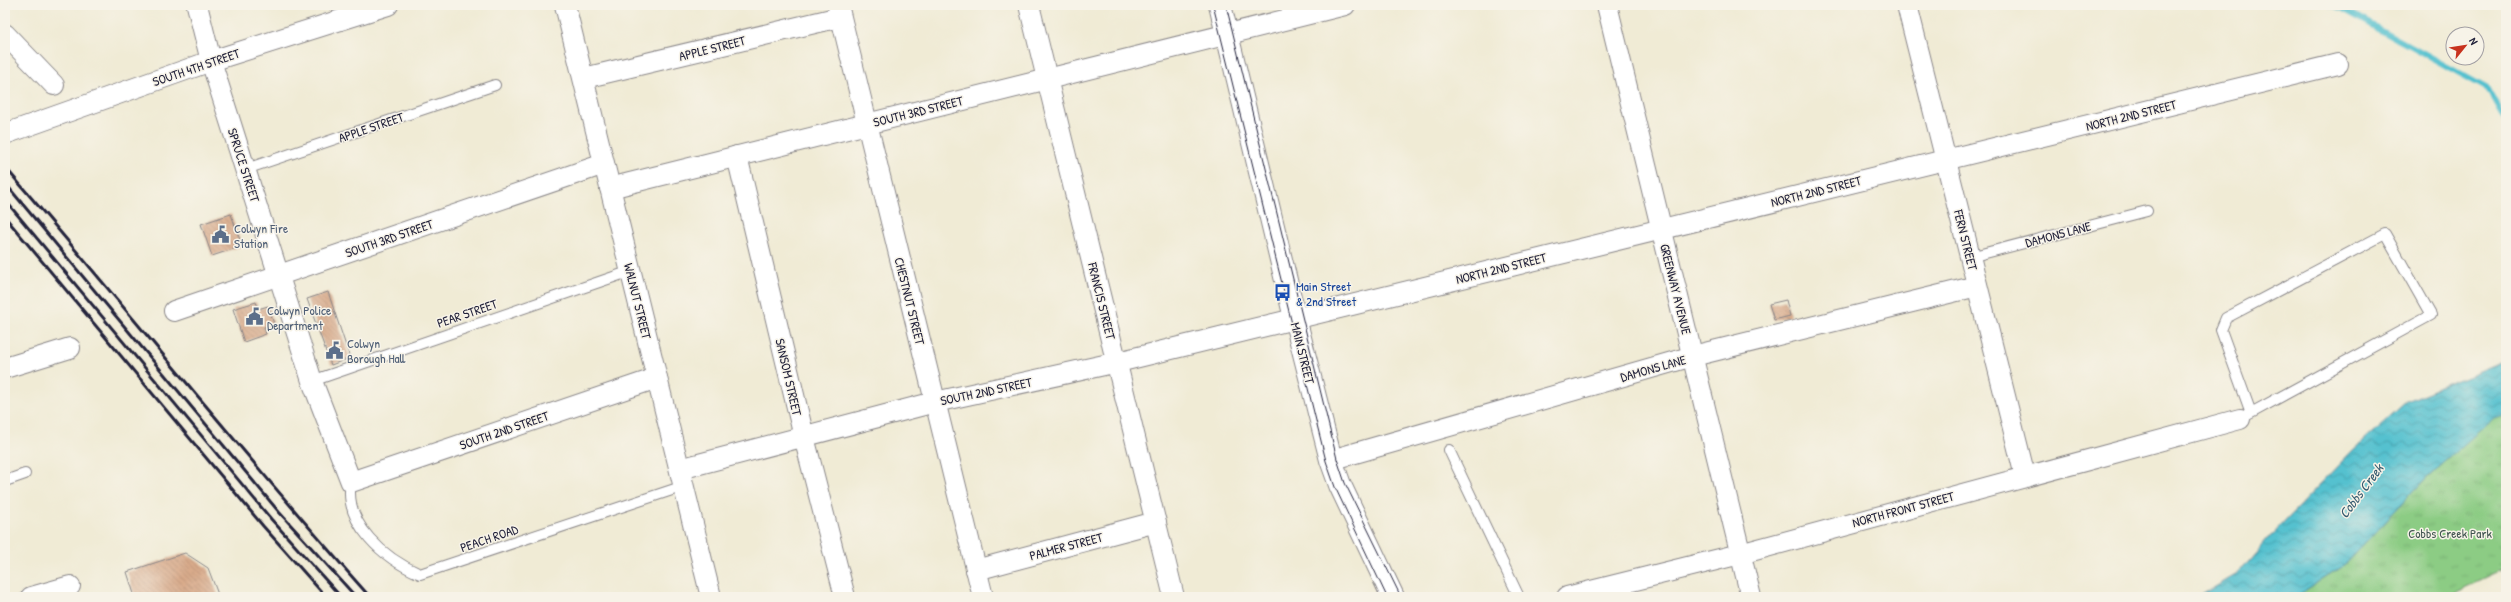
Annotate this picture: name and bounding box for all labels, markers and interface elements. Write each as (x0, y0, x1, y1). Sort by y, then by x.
north arrow (2445, 26, 2485, 66)
street label: APPLE STREET (677, 31, 748, 65)
text: N (2466, 35, 2481, 47)
street label: SOUTH 4TH STREET (150, 43, 243, 90)
street label: SOUTH 3RD STREET (871, 91, 966, 131)
street label: NORTH 2ND STREET (2084, 95, 2179, 135)
street label: APPLE STREET (336, 107, 407, 147)
street label: SPRUCE STREET (224, 126, 265, 205)
street label: NORTH 2ND STREET (1769, 171, 1864, 211)
street label: FERN STREET (1950, 207, 1982, 273)
street label: SOUTH 3RD STREET (343, 214, 436, 261)
street label: DAMONS LANE (2023, 217, 2093, 251)
place label: Colwyn Fire Station (234, 219, 288, 252)
public building icon: Colwyn Fire Station (211, 225, 231, 245)
street label: GREENWAY AVENUE (1656, 242, 1696, 336)
street label: NORTH 2ND STREET (1454, 248, 1549, 288)
street label: CHESTNUT STREET (890, 255, 930, 348)
street label: FRANCIS STREET (1084, 260, 1120, 342)
street label: WALNUT STREET (620, 261, 656, 342)
place label: Main Street & 2nd Street (1296, 277, 1357, 310)
bus stop icon: Main Street & 2nd Street (1273, 283, 1293, 303)
street label: PEAR STREET (434, 294, 500, 332)
place label: Colwyn Police Department (267, 301, 331, 334)
public building icon: Colwyn Police Department (244, 307, 264, 327)
street label: MAIN STREET (1287, 320, 1320, 386)
place label: Colwyn Borough Hall (347, 334, 406, 367)
street label: SANSOM STREET (771, 337, 807, 418)
public building icon: Colwyn Borough Hall (324, 340, 344, 360)
street label: DAMONS LANE (1618, 350, 1688, 386)
street label: SOUTH 2ND STREET (939, 372, 1034, 409)
street label: SOUTH 2ND STREET (457, 406, 552, 454)
water label: Cobbs Creek (2334, 459, 2388, 522)
street label: NORTH FRONT STREET (1850, 487, 1957, 531)
street label: PEACH ROAD (458, 519, 521, 556)
park label: Cobbs Creek Park (2408, 524, 2492, 542)
street label: PALMER STREET (1027, 527, 1106, 564)

